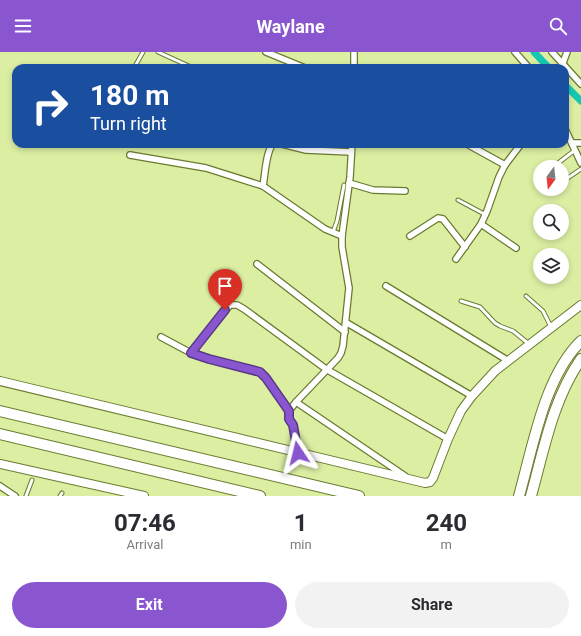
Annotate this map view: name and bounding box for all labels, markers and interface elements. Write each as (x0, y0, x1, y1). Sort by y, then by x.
icon: menu (12, 15, 34, 37)
icon: search (547, 15, 569, 37)
text: Waylane (256, 16, 325, 37)
text: 180 m (90, 79, 169, 112)
icon: right (24, 80, 76, 132)
text: Turn right (90, 113, 167, 134)
north arrow (533, 160, 569, 196)
map controls (533, 160, 569, 284)
button: search (533, 204, 569, 240)
button: layers (533, 248, 569, 284)
pin (208, 269, 242, 310)
icon: arrive (214, 275, 236, 297)
position arrow (277, 432, 319, 474)
text: 07:46 (114, 509, 176, 537)
text: 1 (294, 509, 308, 537)
text: 240 (426, 509, 467, 537)
text: Arrival (126, 537, 163, 552)
text: min (290, 537, 312, 552)
text: m (441, 537, 452, 552)
button: Exit (12, 582, 287, 628)
button: Share (295, 582, 569, 628)

